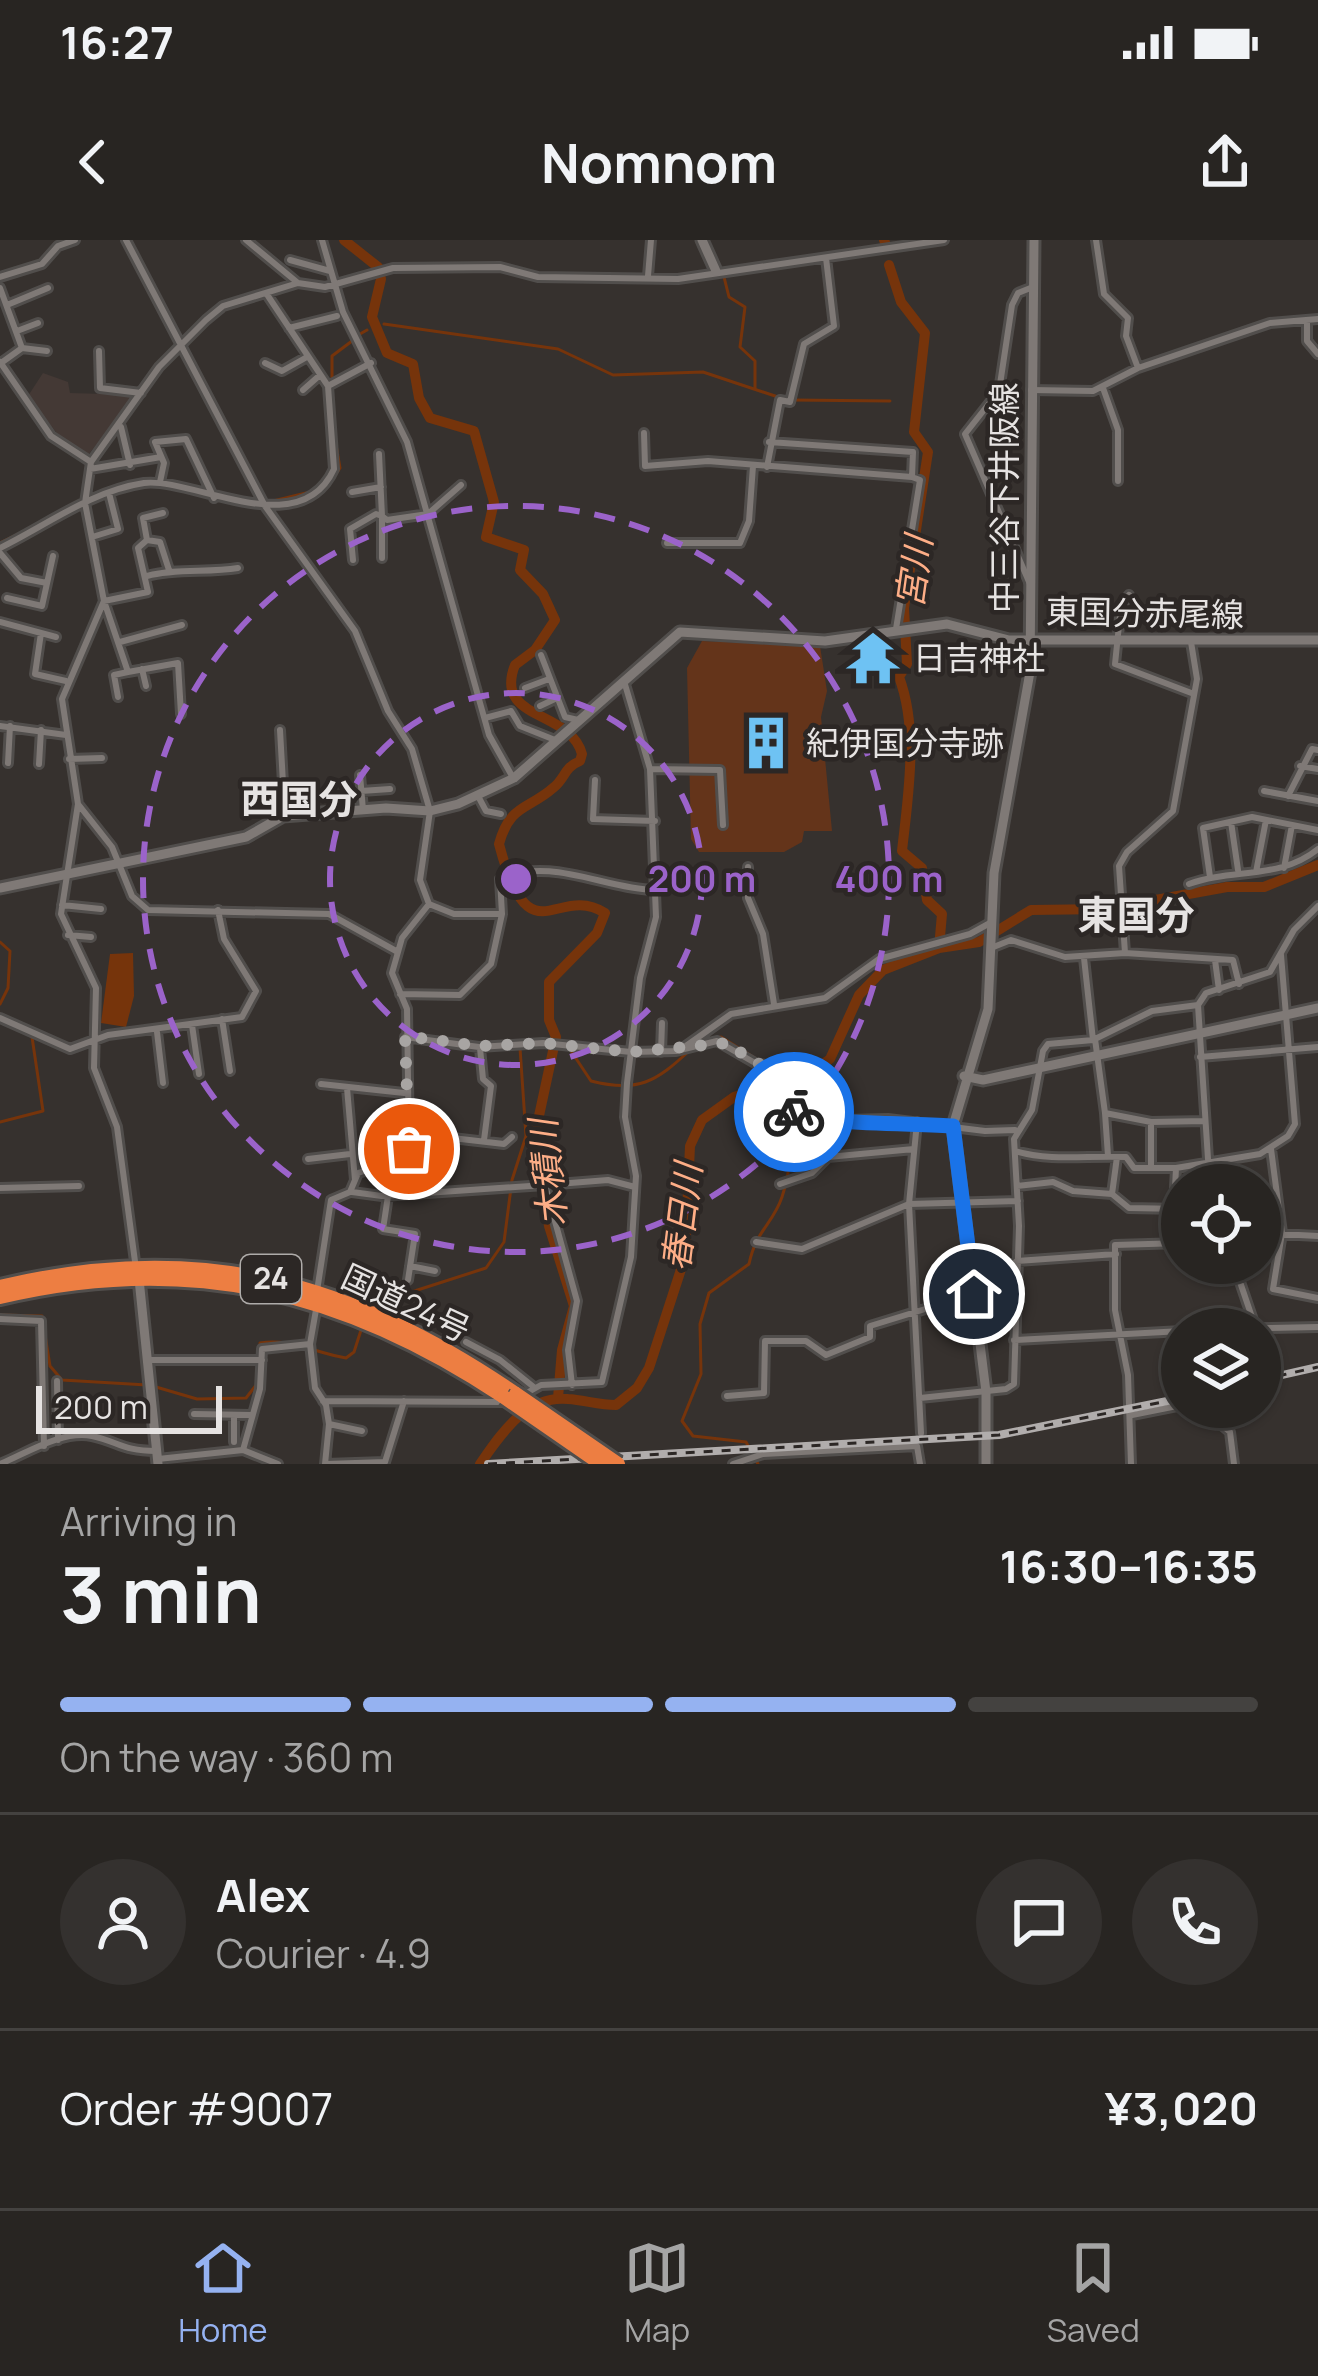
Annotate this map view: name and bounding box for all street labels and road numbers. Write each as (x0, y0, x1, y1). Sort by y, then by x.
street label: 中三谷下井阪線 (981, 383, 1026, 614)
street label: 東国分赤尾線 (1046, 588, 1244, 637)
street label: 国道24号 (335, 1253, 478, 1352)
road number: 24 (241, 1255, 301, 1303)

